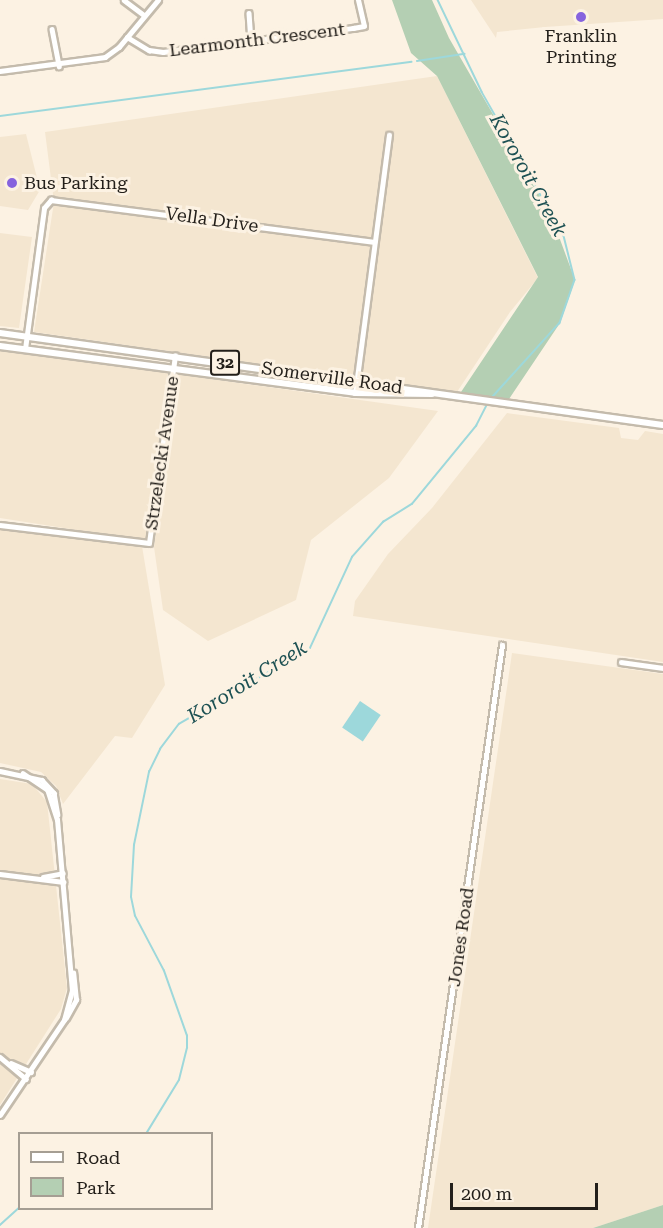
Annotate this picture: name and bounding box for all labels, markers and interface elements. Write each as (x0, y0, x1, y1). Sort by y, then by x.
marker: Franklin Printing (574, 10, 588, 24)
street label: Learmonth Crescent (168, 18, 346, 62)
place label: Franklin Printing (545, 26, 617, 68)
water label: Kororoit Creek (484, 109, 572, 241)
place label: Bus Parking (24, 172, 127, 194)
marker: Bus Parking (5, 176, 19, 190)
street label: Vella Drive (164, 203, 260, 237)
road number: 32 (210, 350, 240, 376)
street label: Somerville Road (260, 357, 404, 399)
street label: Strzelecki Avenue (141, 375, 183, 531)
water label: Kororoit Creek (183, 636, 311, 728)
street label: Jones Road (443, 886, 479, 988)
legend (18, 1132, 213, 1210)
text: Road (76, 1147, 120, 1168)
scale bar (453, 1171, 602, 1209)
text: Park (76, 1177, 116, 1198)
text: 200 m (461, 1183, 512, 1204)

